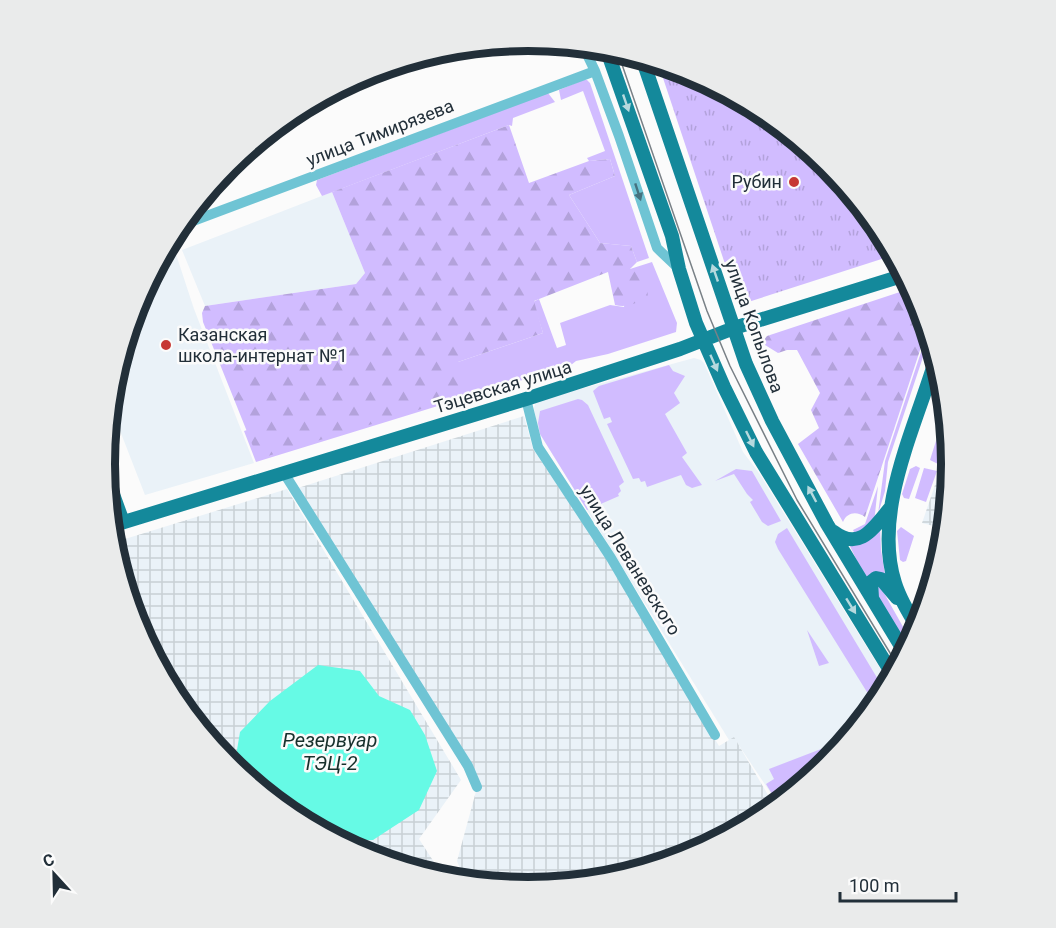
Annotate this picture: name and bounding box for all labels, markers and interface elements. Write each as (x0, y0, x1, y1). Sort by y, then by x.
one-way arrow (622, 94, 632, 112)
street label: улица Тимирязева (303, 95, 456, 170)
place label: Рубин (731, 171, 782, 192)
marker: Рубин (787, 175, 801, 189)
one-way arrow (633, 183, 643, 201)
street label: улица Копылова (721, 256, 788, 395)
one-way arrow (710, 263, 719, 281)
place label: Казанская школа-интернат №1 (178, 324, 348, 366)
marker: Казанская школа-интернат №1 (159, 338, 173, 352)
one-way arrow (709, 355, 719, 373)
street label: Тэцевская улица (432, 356, 574, 417)
one-way arrow (745, 431, 755, 448)
street label: улица Леваневского (576, 481, 685, 639)
one-way arrow (807, 486, 817, 503)
one-way arrow (845, 598, 856, 614)
water label: Резервуар ТЭЦ-2 (283, 728, 377, 775)
north arrow (24, 844, 84, 904)
text: С (40, 850, 57, 871)
scale bar (840, 865, 956, 903)
text: 100 m (849, 875, 900, 896)

